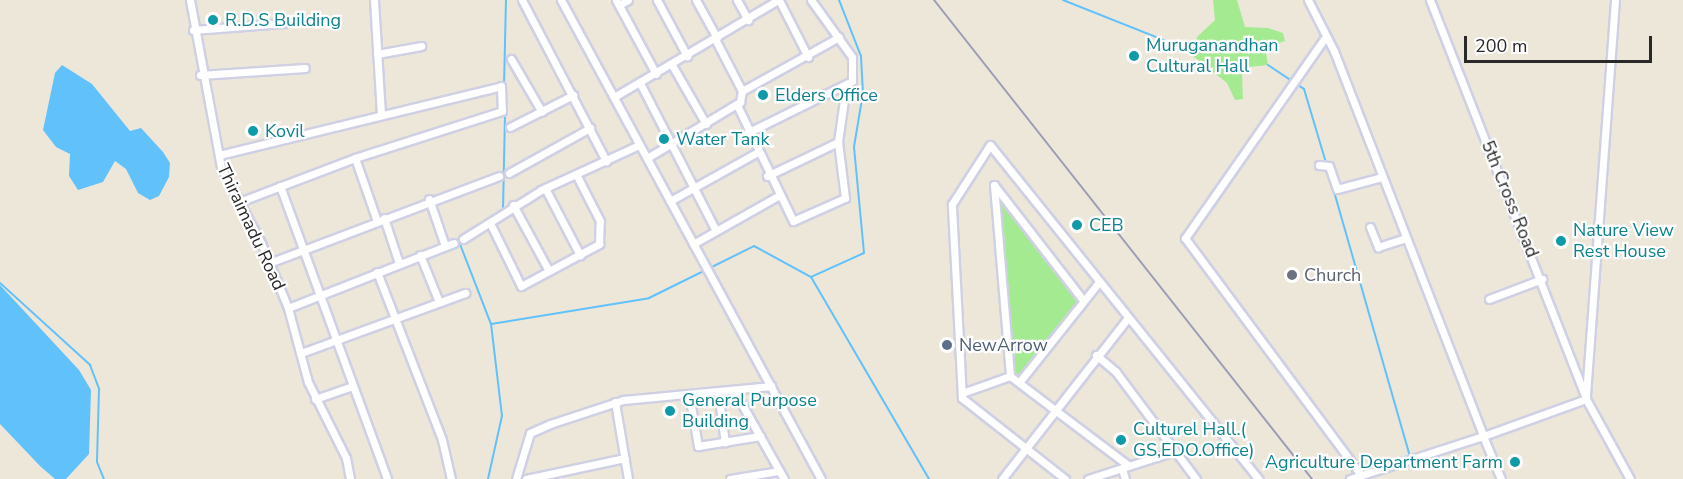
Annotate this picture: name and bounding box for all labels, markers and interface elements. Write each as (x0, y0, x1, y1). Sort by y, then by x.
place label: R.D.S Building (225, 9, 341, 31)
marker: R.D.S Building (206, 13, 220, 27)
scale bar (1467, 24, 1654, 62)
text: 200 m (1475, 34, 1527, 58)
place label: Muruganandhan Cultural Hall (1146, 35, 1279, 78)
marker: Muruganandhan Cultural Hall (1127, 49, 1141, 63)
place label: Elders Office (775, 84, 878, 106)
marker: Elders Office (756, 88, 770, 102)
place label: Kovil (265, 120, 305, 142)
marker: Kovil (246, 124, 260, 138)
place label: Water Tank (676, 128, 769, 150)
marker: Water Tank (657, 132, 671, 146)
street label: 5th Cross Road (1477, 137, 1543, 261)
street label: Thiraimadu Road (212, 160, 290, 294)
place label: CEB (1089, 214, 1124, 236)
marker: CEB (1070, 218, 1084, 232)
place label: Nature View Rest House (1573, 220, 1674, 262)
marker: Nature View Rest House (1554, 234, 1568, 248)
place label: Church (1304, 264, 1361, 286)
marker: Church (1285, 268, 1299, 282)
place label: NewArrow (959, 334, 1048, 356)
marker: NewArrow (940, 338, 954, 352)
place label: General Purpose Building (682, 390, 817, 432)
marker: General Purpose Building (663, 404, 677, 418)
place label: Culturel Hall.( GS,EDO.Office) (1133, 419, 1254, 462)
marker: Culturel Hall.( GS,EDO.Office) (1114, 433, 1128, 447)
place label: Agriculture Department Farm (1265, 451, 1503, 473)
marker: Agriculture Department Farm (1508, 455, 1522, 469)

